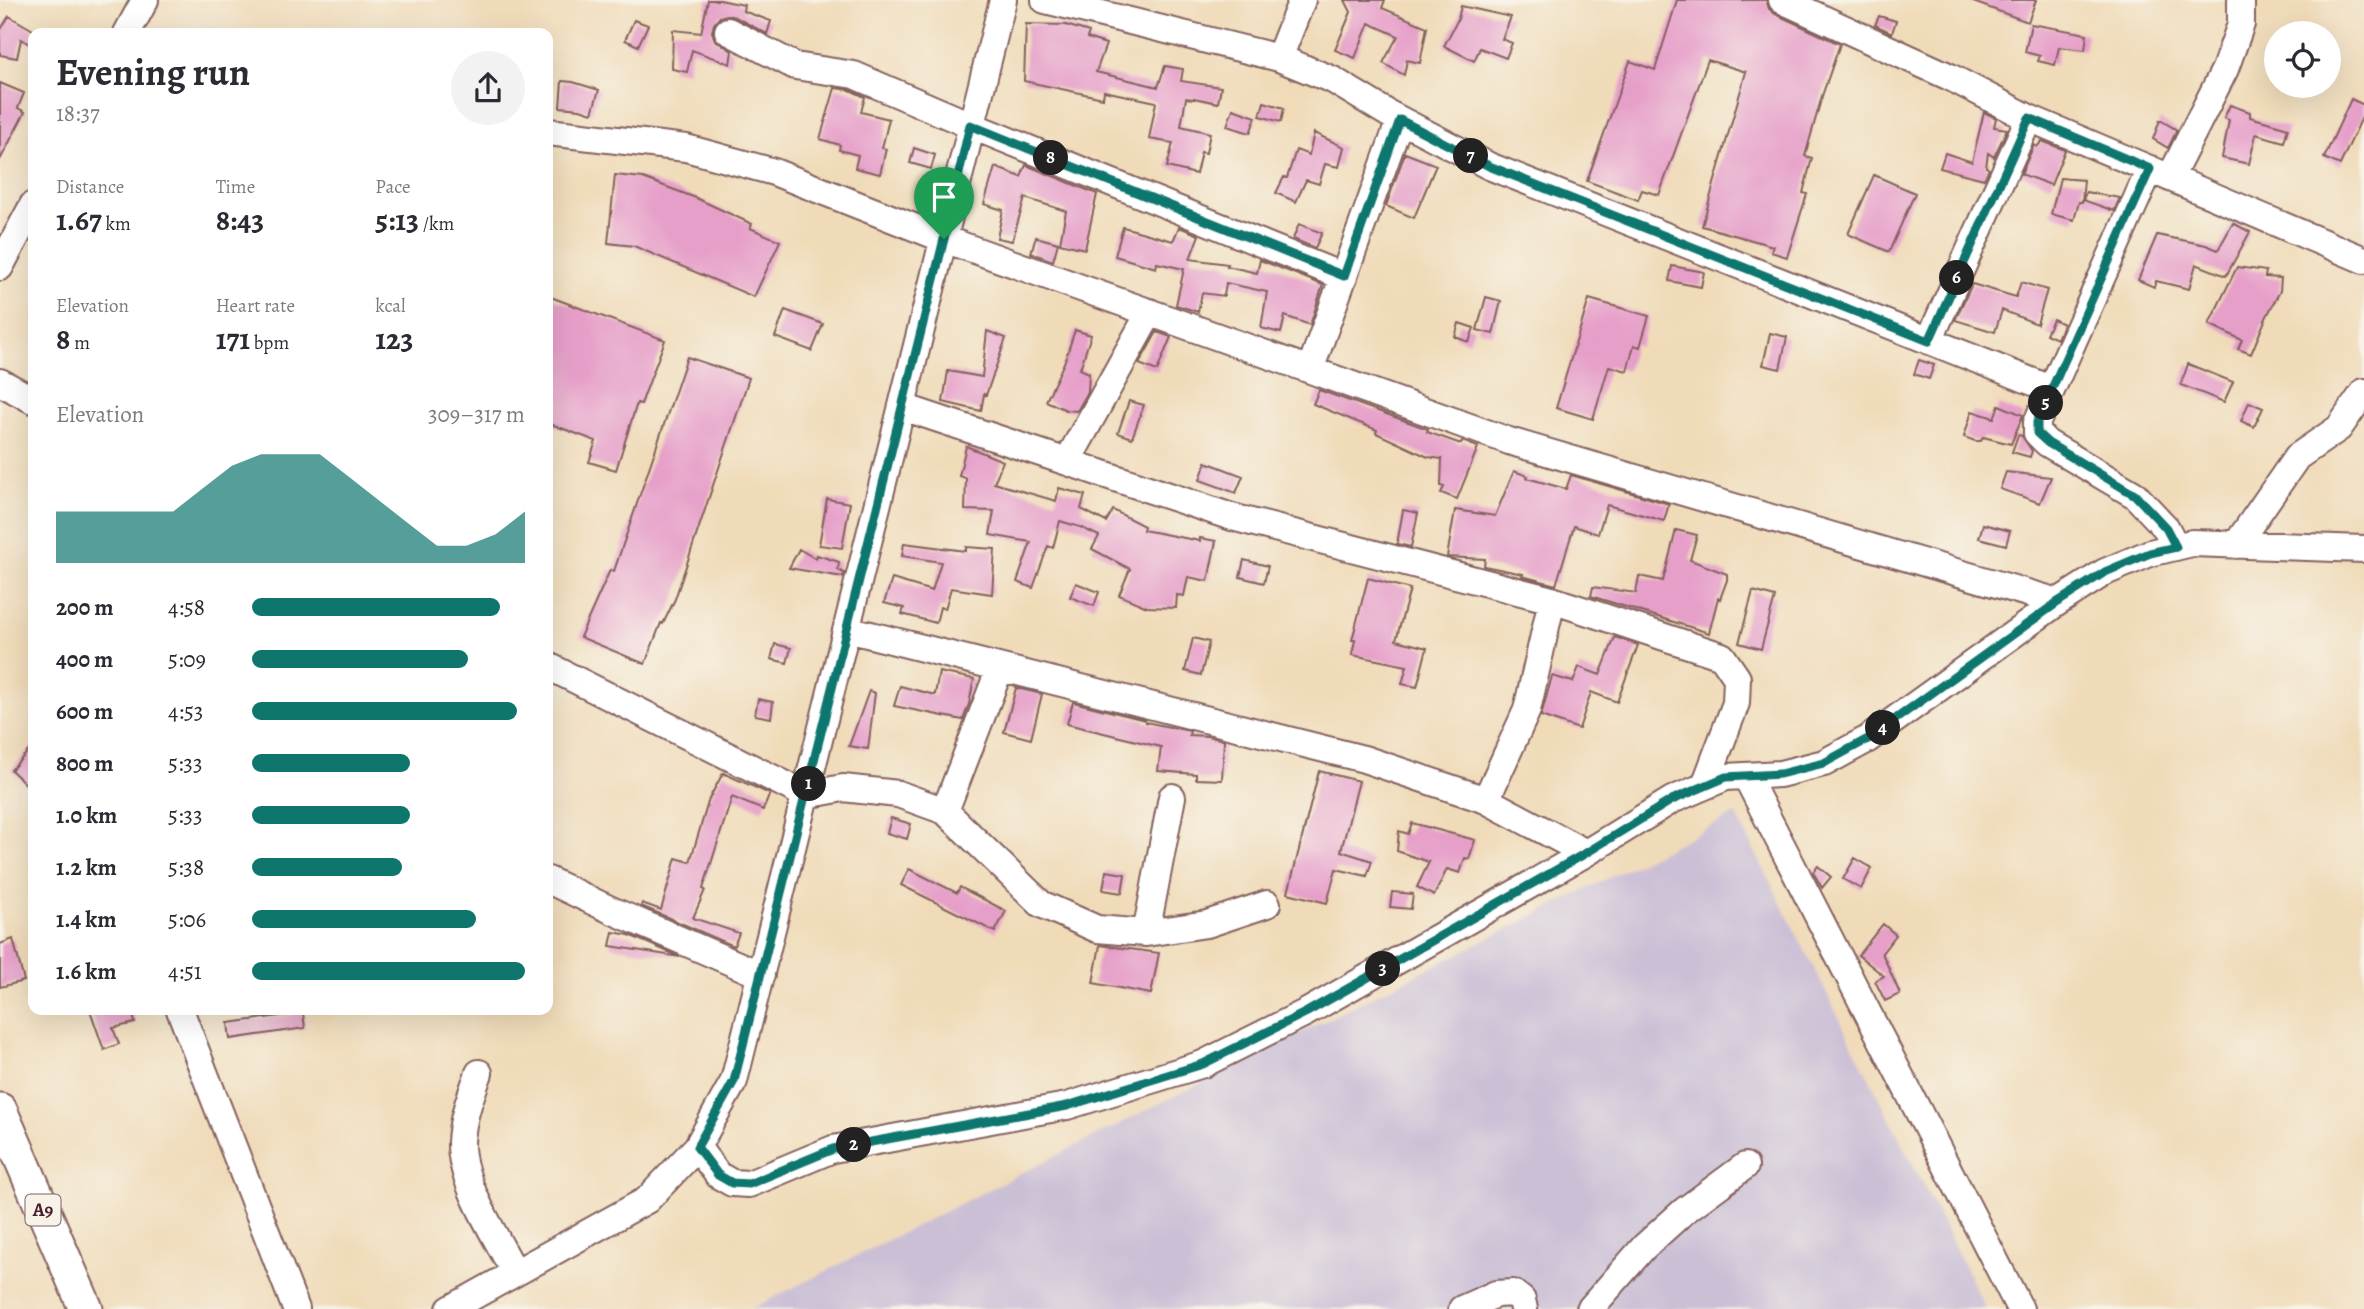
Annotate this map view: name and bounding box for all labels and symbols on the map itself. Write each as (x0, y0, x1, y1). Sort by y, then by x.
pin: 7 (1454, 138, 1488, 174)
pin: 8 (1034, 140, 1068, 176)
pin (914, 167, 974, 239)
pin: 6 (1940, 260, 1974, 296)
pin: 5 (2028, 386, 2064, 420)
pin: 4 (1866, 710, 1900, 746)
pin: 1 (792, 766, 826, 802)
pin: 3 (1366, 951, 1400, 986)
pin: 2 (836, 1128, 872, 1162)
road number: A9 (26, 1194, 60, 1226)

